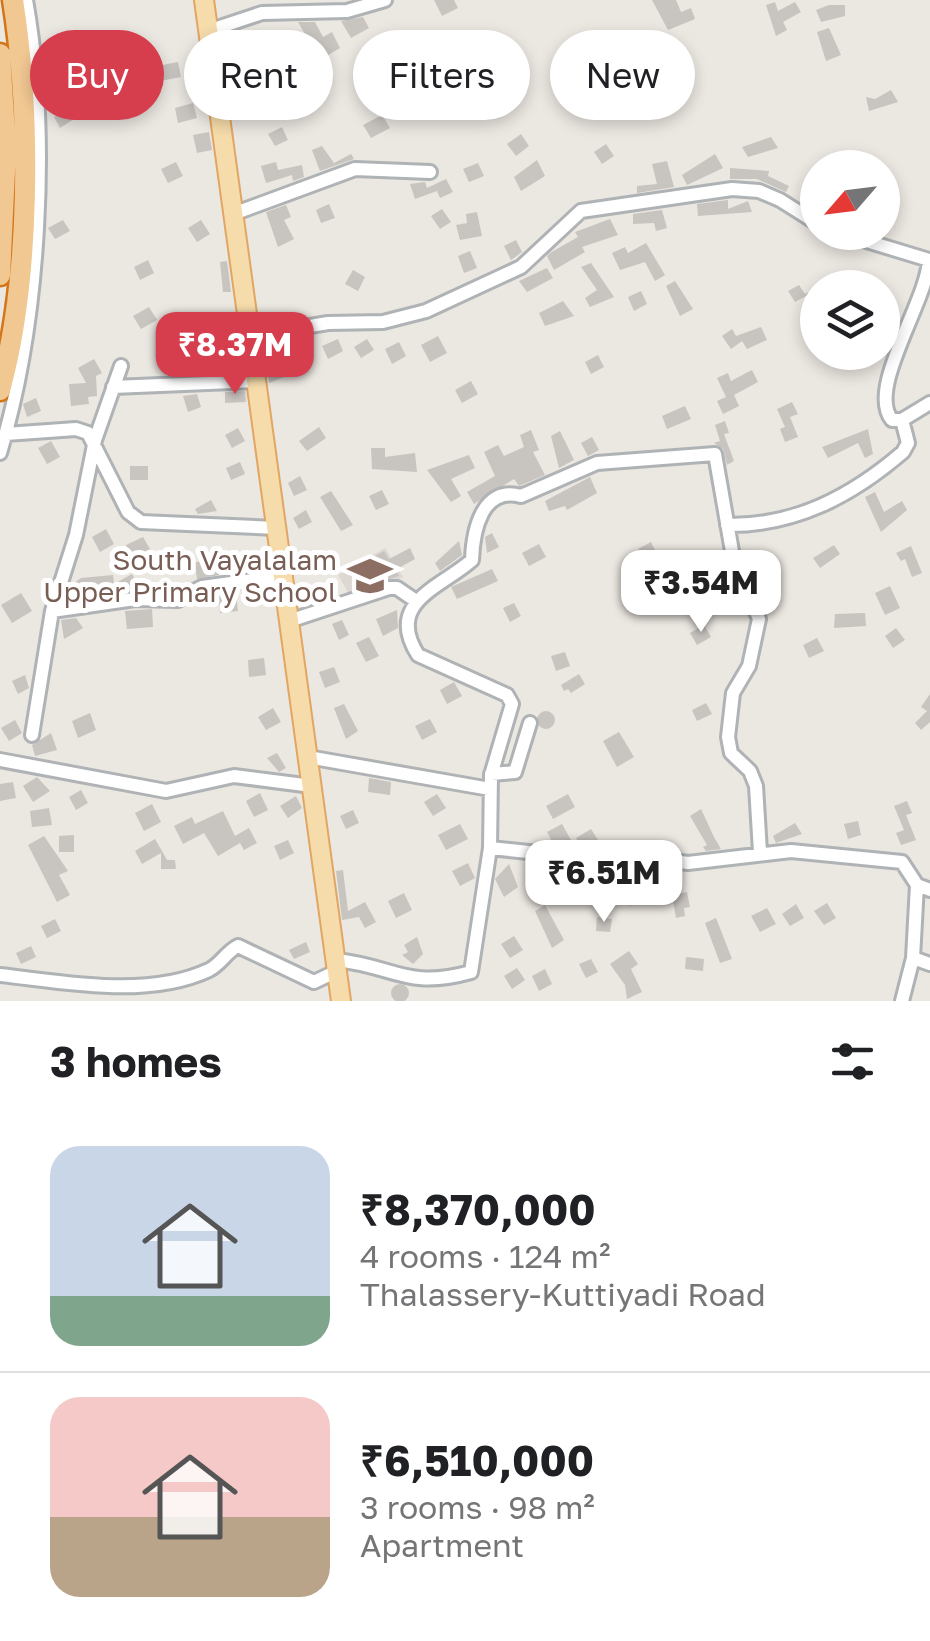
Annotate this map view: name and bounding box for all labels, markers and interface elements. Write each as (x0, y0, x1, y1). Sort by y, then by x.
chip: Buy (30, 30, 164, 120)
chip: Rent (184, 30, 333, 120)
chip: Filters (353, 30, 530, 120)
chip: New (550, 30, 695, 120)
north arrow (800, 150, 900, 250)
map controls (800, 150, 900, 370)
button: layers (800, 270, 900, 370)
pin: ₹8.37M (154, 312, 316, 397)
text: ₹8.37M (178, 325, 292, 363)
place label: South Vayalalam Upper Primary School (43, 543, 337, 608)
pin: ₹3.54M (620, 550, 782, 635)
school or university icon: South Vayalalam Upper Primary School (346, 552, 394, 600)
text: ₹3.54M (643, 563, 759, 601)
pin: ₹6.51M (523, 840, 685, 925)
text: ₹6.51M (547, 853, 661, 891)
icon: filters (825, 1034, 880, 1089)
text: 3 homes (50, 1036, 222, 1086)
text: ₹8,370,000 (360, 1184, 596, 1234)
icon: home (130, 1186, 250, 1306)
text: 4 rooms · 124 m² (360, 1237, 610, 1275)
text: Thalassery-Kuttiyadi Road (360, 1275, 766, 1313)
text: ₹6,510,000 (360, 1435, 594, 1485)
icon: home (130, 1437, 250, 1557)
text: 3 rooms · 98 m² (360, 1488, 595, 1526)
text: Apartment (360, 1526, 524, 1564)

